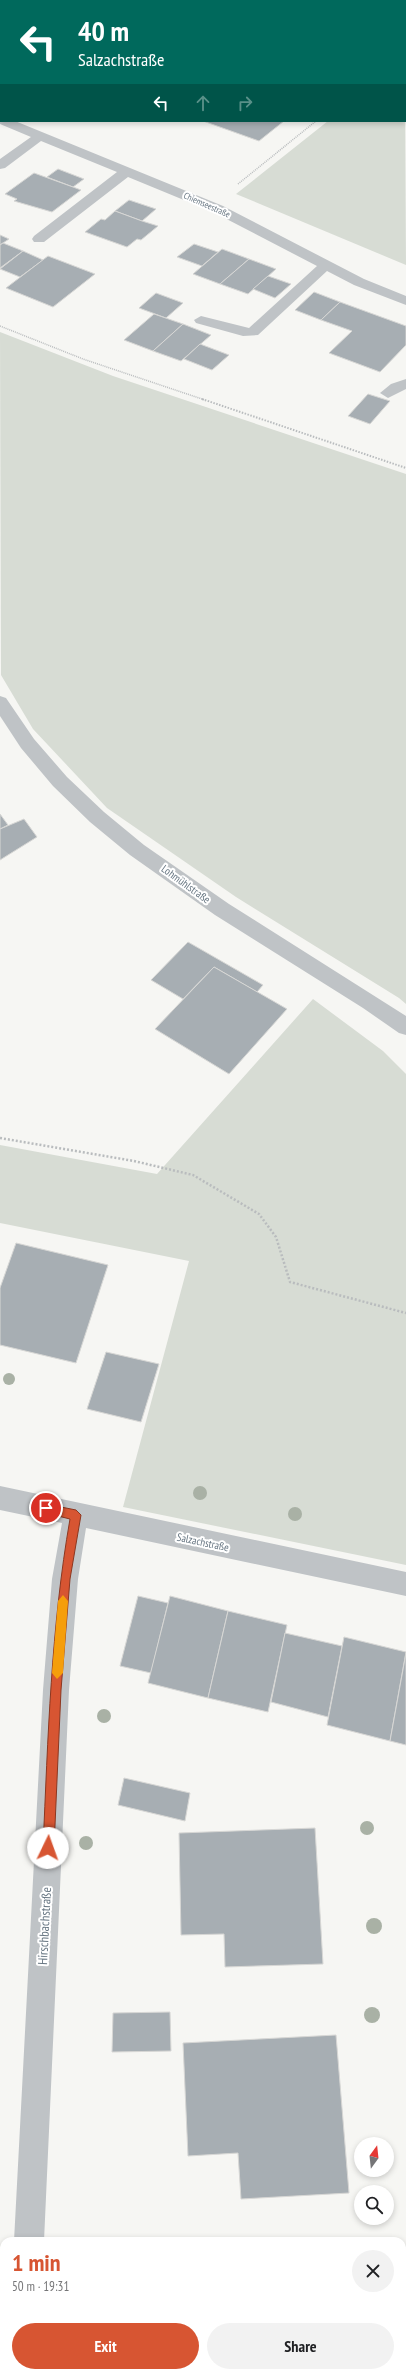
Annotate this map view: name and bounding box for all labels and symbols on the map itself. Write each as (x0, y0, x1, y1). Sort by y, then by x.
street label: Chiemseestraße (182, 189, 232, 220)
street label: Lohmühlstraße (159, 862, 214, 907)
pin (29, 1491, 63, 1525)
street label: Salzachstraße (176, 1530, 231, 1554)
position arrow (27, 1827, 69, 1869)
street label: Hirschbachstraße (34, 1887, 55, 1965)
north arrow (354, 2137, 394, 2177)

